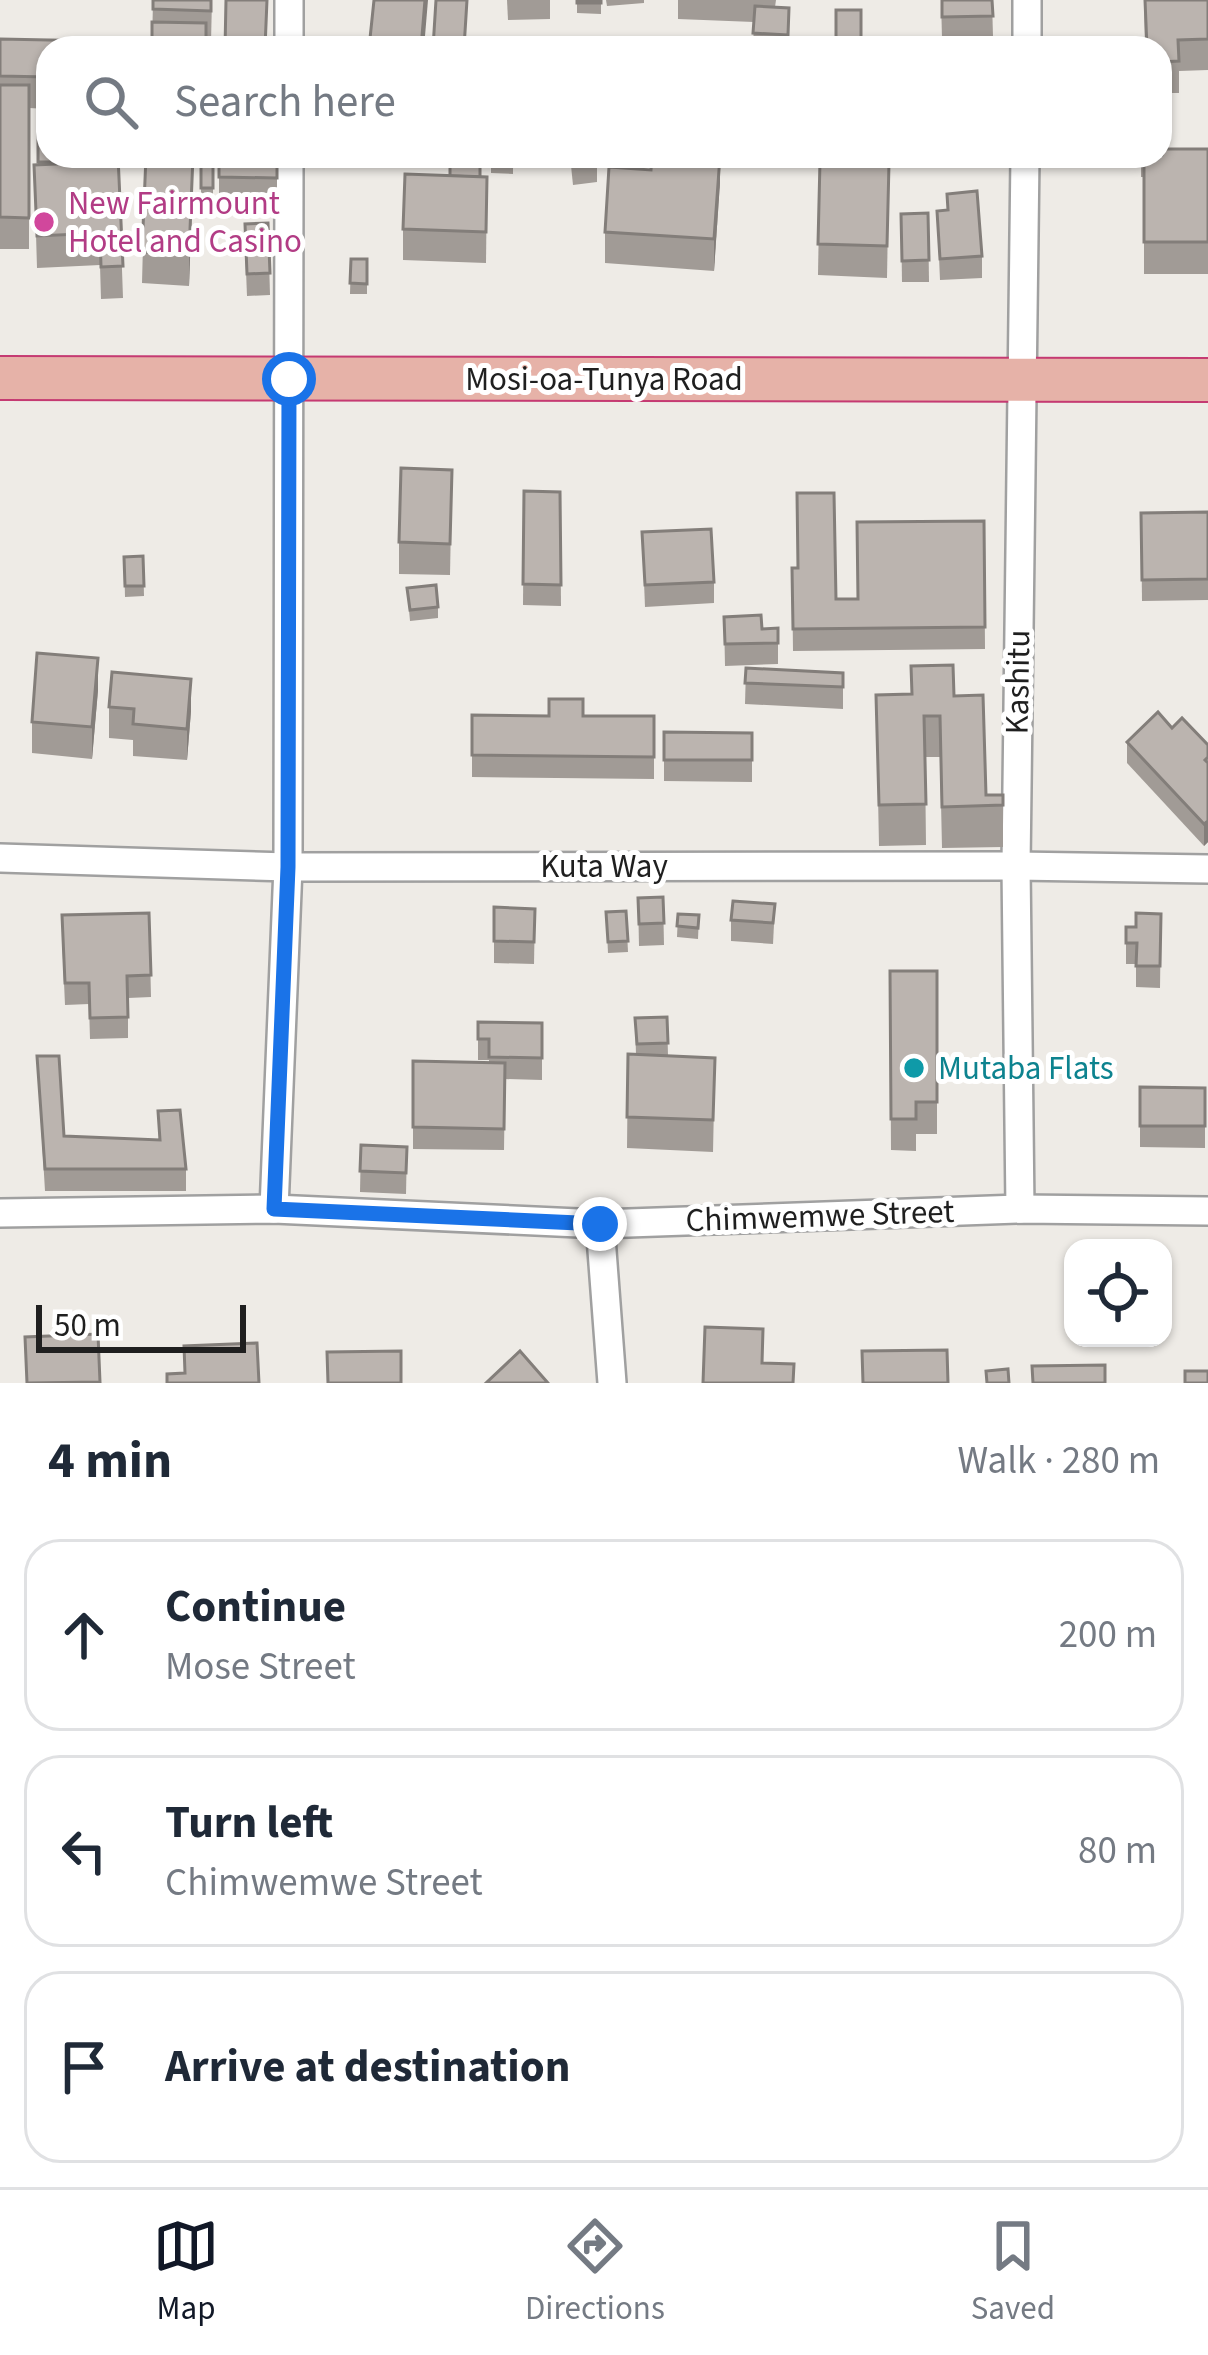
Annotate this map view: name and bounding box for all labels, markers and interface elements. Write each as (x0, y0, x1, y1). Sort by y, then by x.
search box (36, 36, 1172, 168)
icon: search (78, 69, 144, 135)
text: Search here (174, 70, 396, 134)
place label: New Fairmount Hotel and Casino (68, 180, 302, 265)
marker: New Fairmount Hotel and Casino (31, 209, 57, 235)
route start (262, 352, 316, 406)
street label: Mosi-oa-Tunya Road (465, 356, 743, 403)
street label: Kashitu (994, 629, 1042, 735)
street label: Kuta Way (540, 843, 668, 890)
place label: Mutaba Flats (938, 1045, 1114, 1092)
marker: Mutaba Flats (901, 1055, 927, 1081)
street label: Chimwemwe Street (685, 1188, 955, 1244)
route end (573, 1197, 627, 1251)
map controls (1064, 1239, 1172, 1347)
button: locate (1064, 1239, 1172, 1347)
scale bar (36, 1299, 246, 1352)
text: 50 m (54, 1302, 121, 1349)
text: 4 min (48, 1425, 172, 1497)
text: Walk · 280 m (957, 1433, 1160, 1489)
text: Continue (165, 1575, 346, 1639)
icon: ahead (51, 1602, 117, 1668)
text: 200 m (1059, 1607, 1157, 1663)
text: Mose Street (165, 1639, 356, 1695)
text: Turn left (165, 1791, 333, 1855)
icon: left (51, 1818, 117, 1884)
text: 80 m (1078, 1823, 1157, 1879)
text: Chimwemwe Street (165, 1855, 483, 1911)
icon: arrive (51, 2034, 117, 2100)
text: Arrive at destination (165, 2035, 570, 2099)
tab: Map (153, 2213, 219, 2332)
tab: Directions (525, 2213, 665, 2332)
tab: Saved (971, 2213, 1055, 2332)

